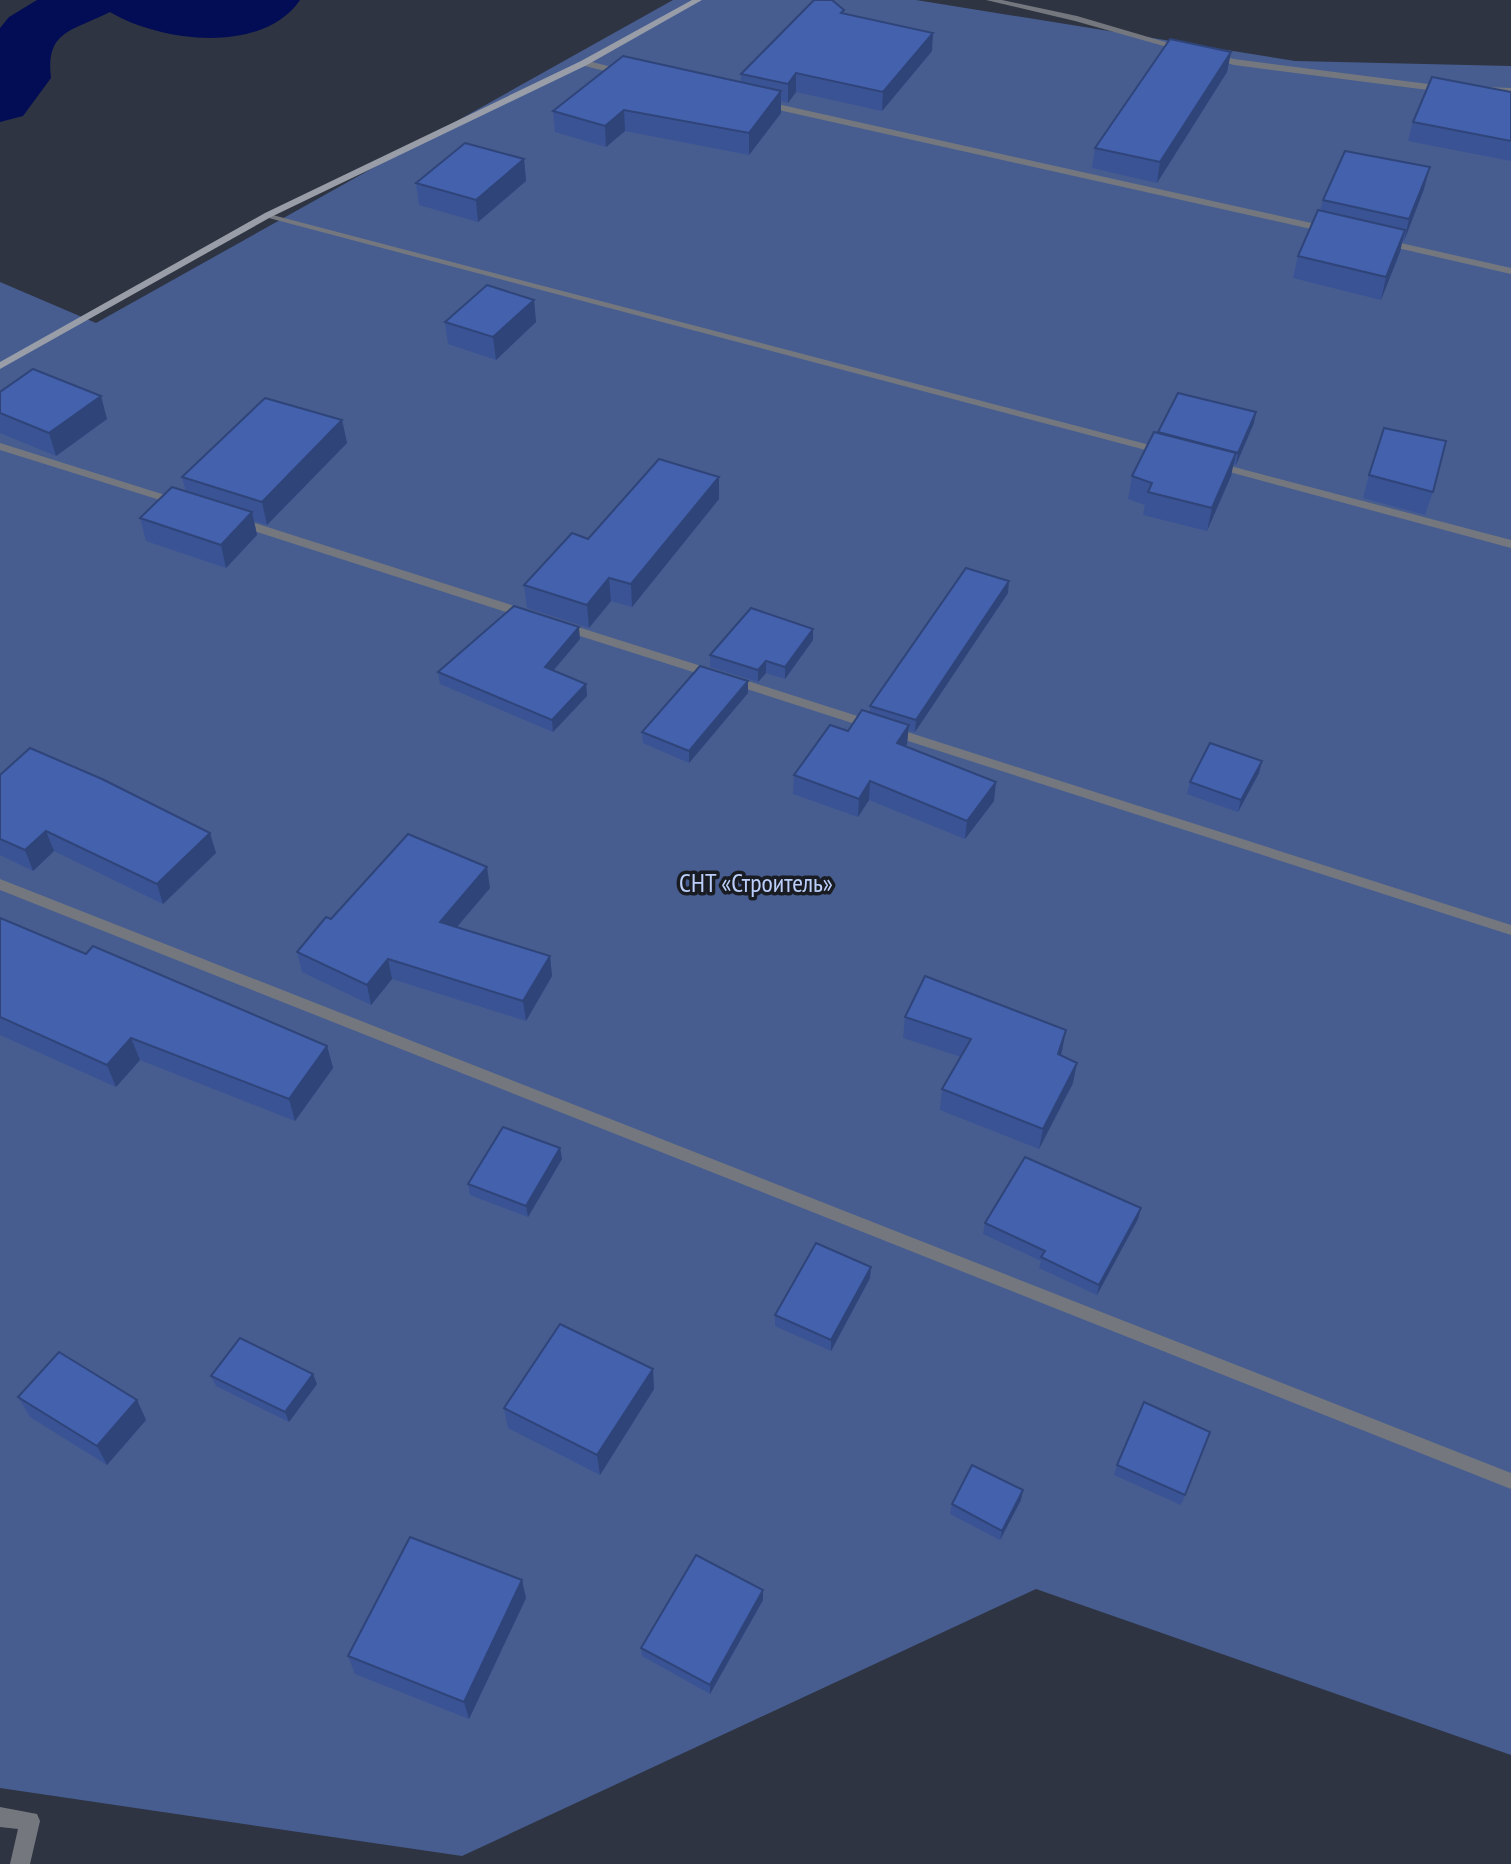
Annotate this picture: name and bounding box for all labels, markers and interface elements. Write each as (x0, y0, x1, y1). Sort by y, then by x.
park label: СНТ «Строитель» (679, 866, 833, 899)

